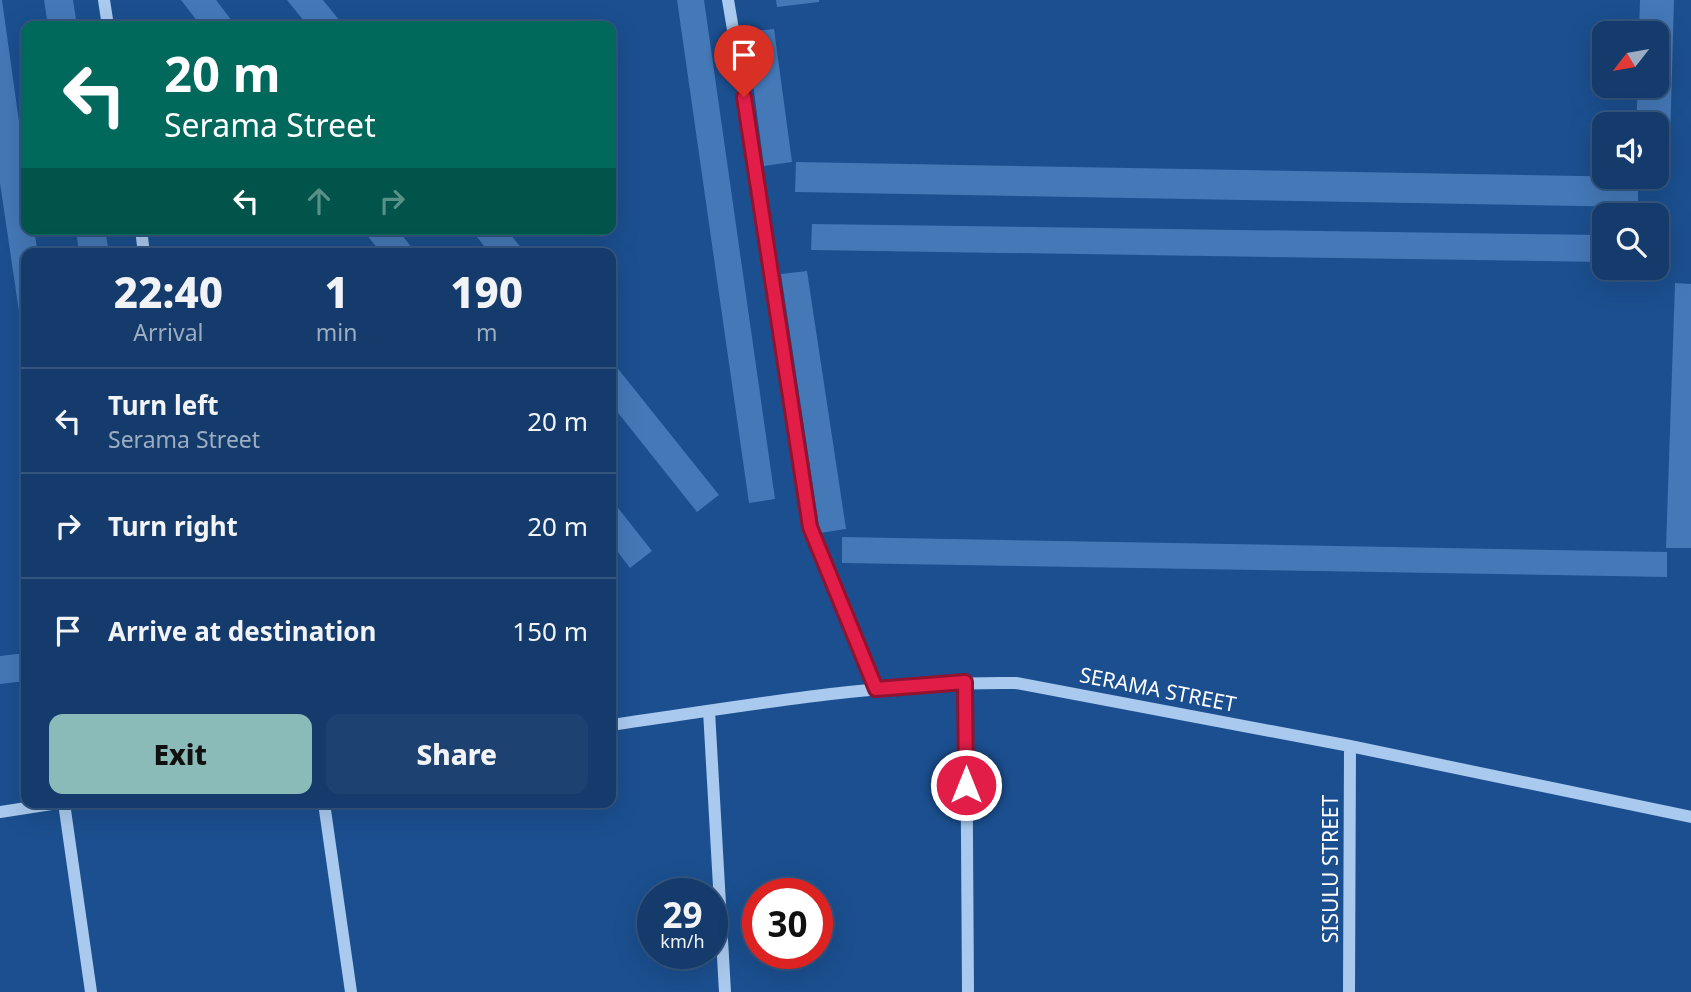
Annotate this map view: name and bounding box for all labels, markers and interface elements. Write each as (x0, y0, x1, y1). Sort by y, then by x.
north arrow (1592, 21, 1670, 98)
map controls (1592, 21, 1669, 280)
pin (714, 25, 774, 97)
icon: arrive (725, 36, 763, 74)
text: 20 m (164, 40, 281, 106)
icon: left (49, 49, 140, 140)
text: Serama Street (164, 103, 376, 146)
button: sound (1592, 112, 1669, 189)
icon: left (227, 182, 265, 220)
icon: ahead (300, 182, 338, 220)
icon: right (373, 182, 411, 220)
button: search (1592, 203, 1669, 280)
text: 22:40 (114, 263, 223, 320)
text: 1 (324, 263, 349, 320)
text: 190 (450, 263, 523, 320)
text: Arrival (133, 316, 203, 348)
text: min (316, 316, 357, 348)
text: m (476, 316, 497, 348)
text: Turn left (108, 387, 219, 423)
icon: left (49, 402, 87, 440)
text: 20 m (527, 403, 588, 439)
text: Serama Street (108, 423, 260, 455)
icon: right (49, 507, 87, 545)
text: Turn right (108, 508, 238, 544)
text: 20 m (527, 508, 588, 544)
icon: arrive (49, 612, 87, 650)
text: Arrive at destination (108, 613, 377, 649)
text: 150 m (512, 613, 588, 649)
street label: SERAMA STREET (1077, 660, 1239, 718)
button: Exit (49, 714, 312, 794)
button: Share (326, 714, 588, 794)
position arrow (929, 748, 1003, 822)
street label: SISULU STREET (1316, 794, 1344, 943)
speed limit sign: 30 (742, 878, 833, 969)
text: 29 (662, 891, 703, 938)
text: km/h (660, 929, 705, 953)

